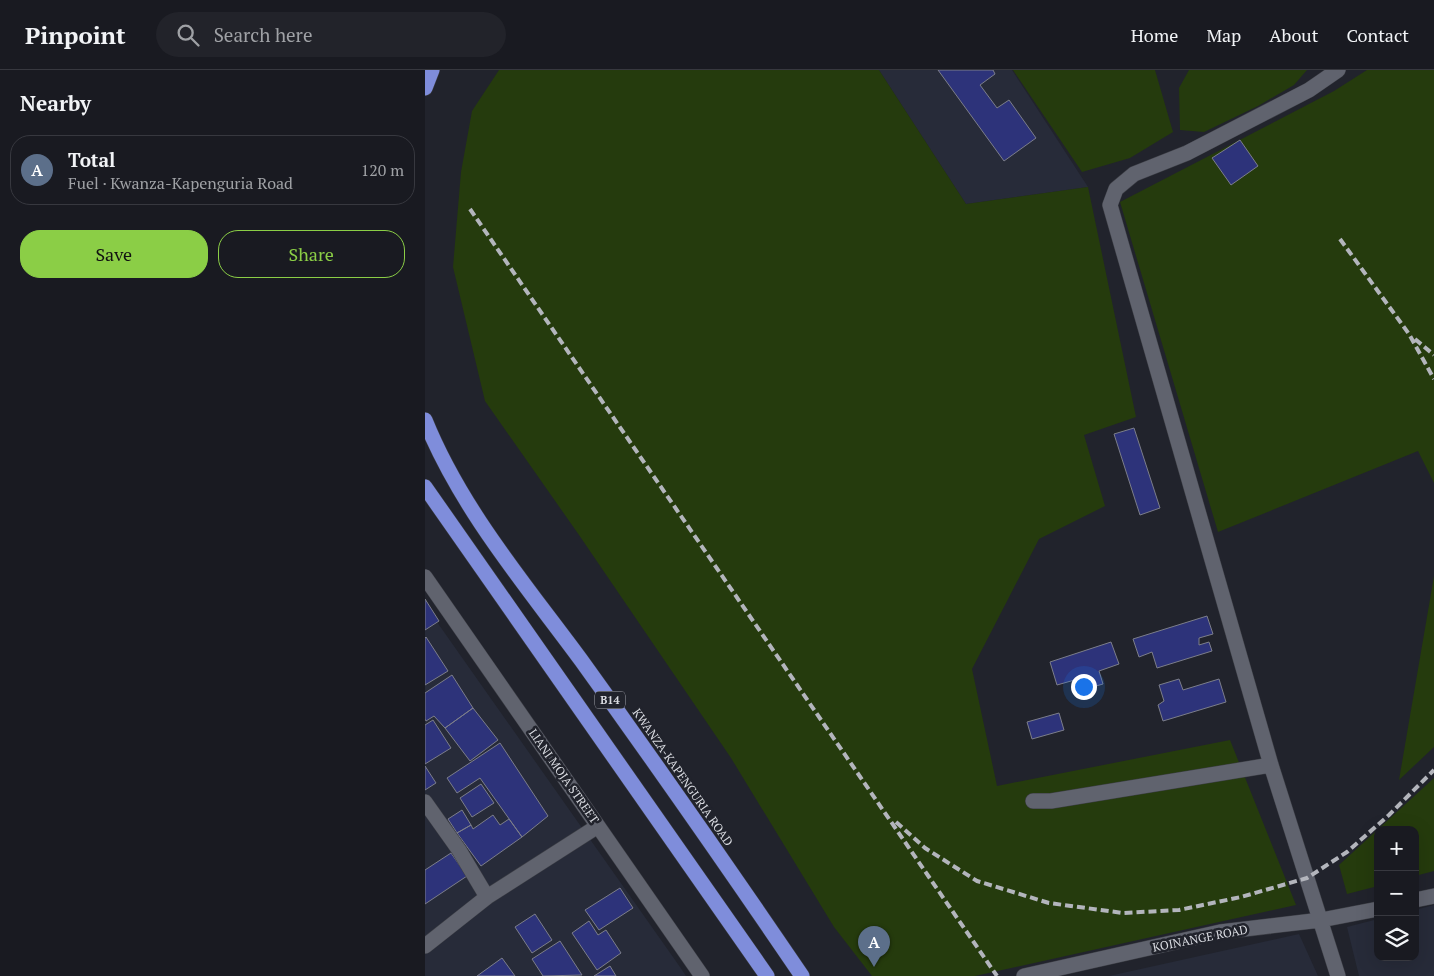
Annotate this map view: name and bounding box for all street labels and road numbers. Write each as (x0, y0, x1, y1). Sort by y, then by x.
road number: B14 (595, 692, 625, 708)
street label: KWANZA-KAPENGURIA ROAD (630, 705, 736, 849)
street label: LIANI MOJA STREET (526, 726, 603, 827)
street label: KOINANGE ROAD (1151, 921, 1249, 955)

